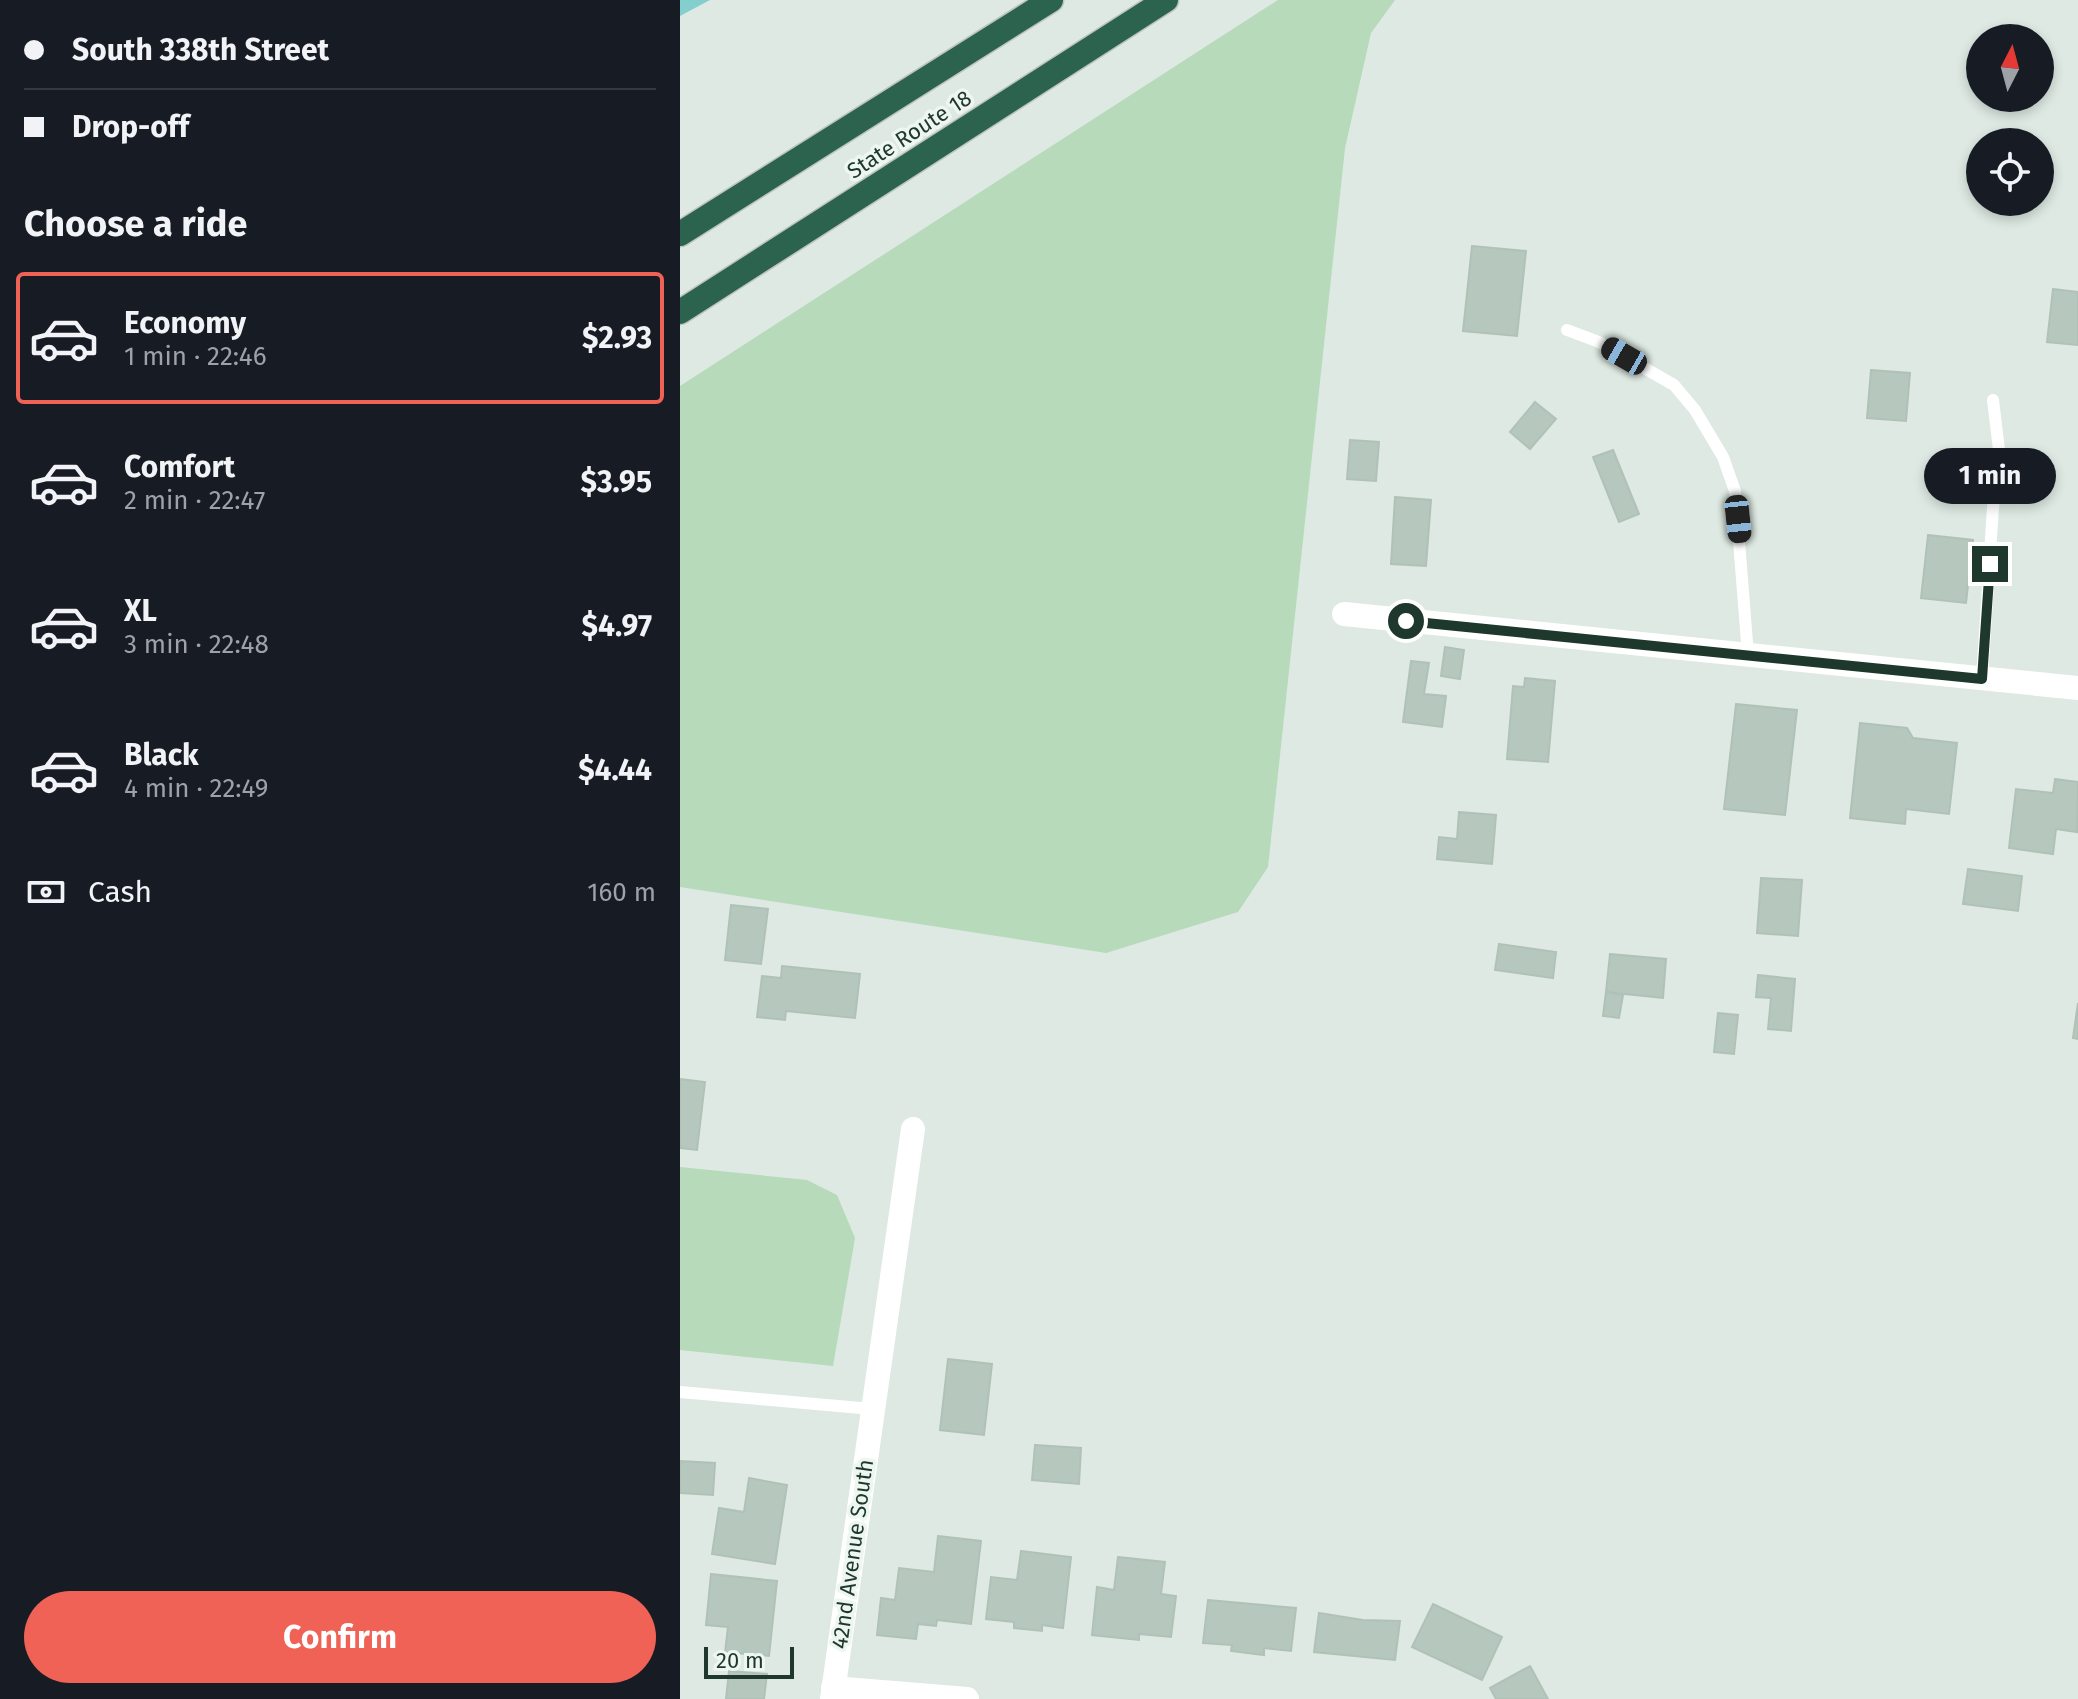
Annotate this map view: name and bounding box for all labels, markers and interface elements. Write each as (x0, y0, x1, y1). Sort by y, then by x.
north arrow (1966, 24, 2054, 112)
map controls (1966, 24, 2054, 216)
text: South 338th Street (72, 32, 329, 68)
street label: State Route 18 (842, 84, 977, 185)
text: Drop-off (72, 109, 189, 145)
button: locate (1966, 128, 2054, 216)
text: Choose a ride (24, 202, 247, 246)
icon: car (28, 302, 100, 374)
text: Economy (124, 305, 246, 341)
text: $2.93 (582, 320, 652, 356)
car (1597, 334, 1651, 378)
text: 1 min · 22:46 (124, 341, 267, 372)
icon: car (28, 446, 100, 518)
callout: 1 min (1924, 448, 2056, 504)
text: Comfort (124, 449, 235, 485)
text: 1 min (1959, 460, 2021, 491)
text: $3.95 (581, 464, 652, 500)
text: 2 min · 22:47 (124, 485, 265, 516)
car (1724, 494, 1752, 544)
route end (1972, 546, 2008, 582)
icon: car (28, 590, 100, 662)
text: XL (124, 593, 157, 629)
route start (1388, 603, 1424, 639)
text: $4.97 (582, 608, 652, 644)
text: 3 min · 22:48 (124, 629, 269, 660)
icon: car (28, 734, 100, 806)
text: Black (124, 737, 199, 773)
text: $4.44 (578, 752, 652, 788)
text: 4 min · 22:49 (124, 773, 268, 804)
icon: cash (24, 870, 68, 914)
text: Cash (88, 874, 152, 910)
text: 160 m (587, 877, 656, 908)
street label: 42nd Avenue South (826, 1457, 879, 1651)
button: Confirm (24, 1591, 656, 1683)
scale bar (704, 1643, 794, 1679)
text: 20 m (716, 1647, 764, 1674)

